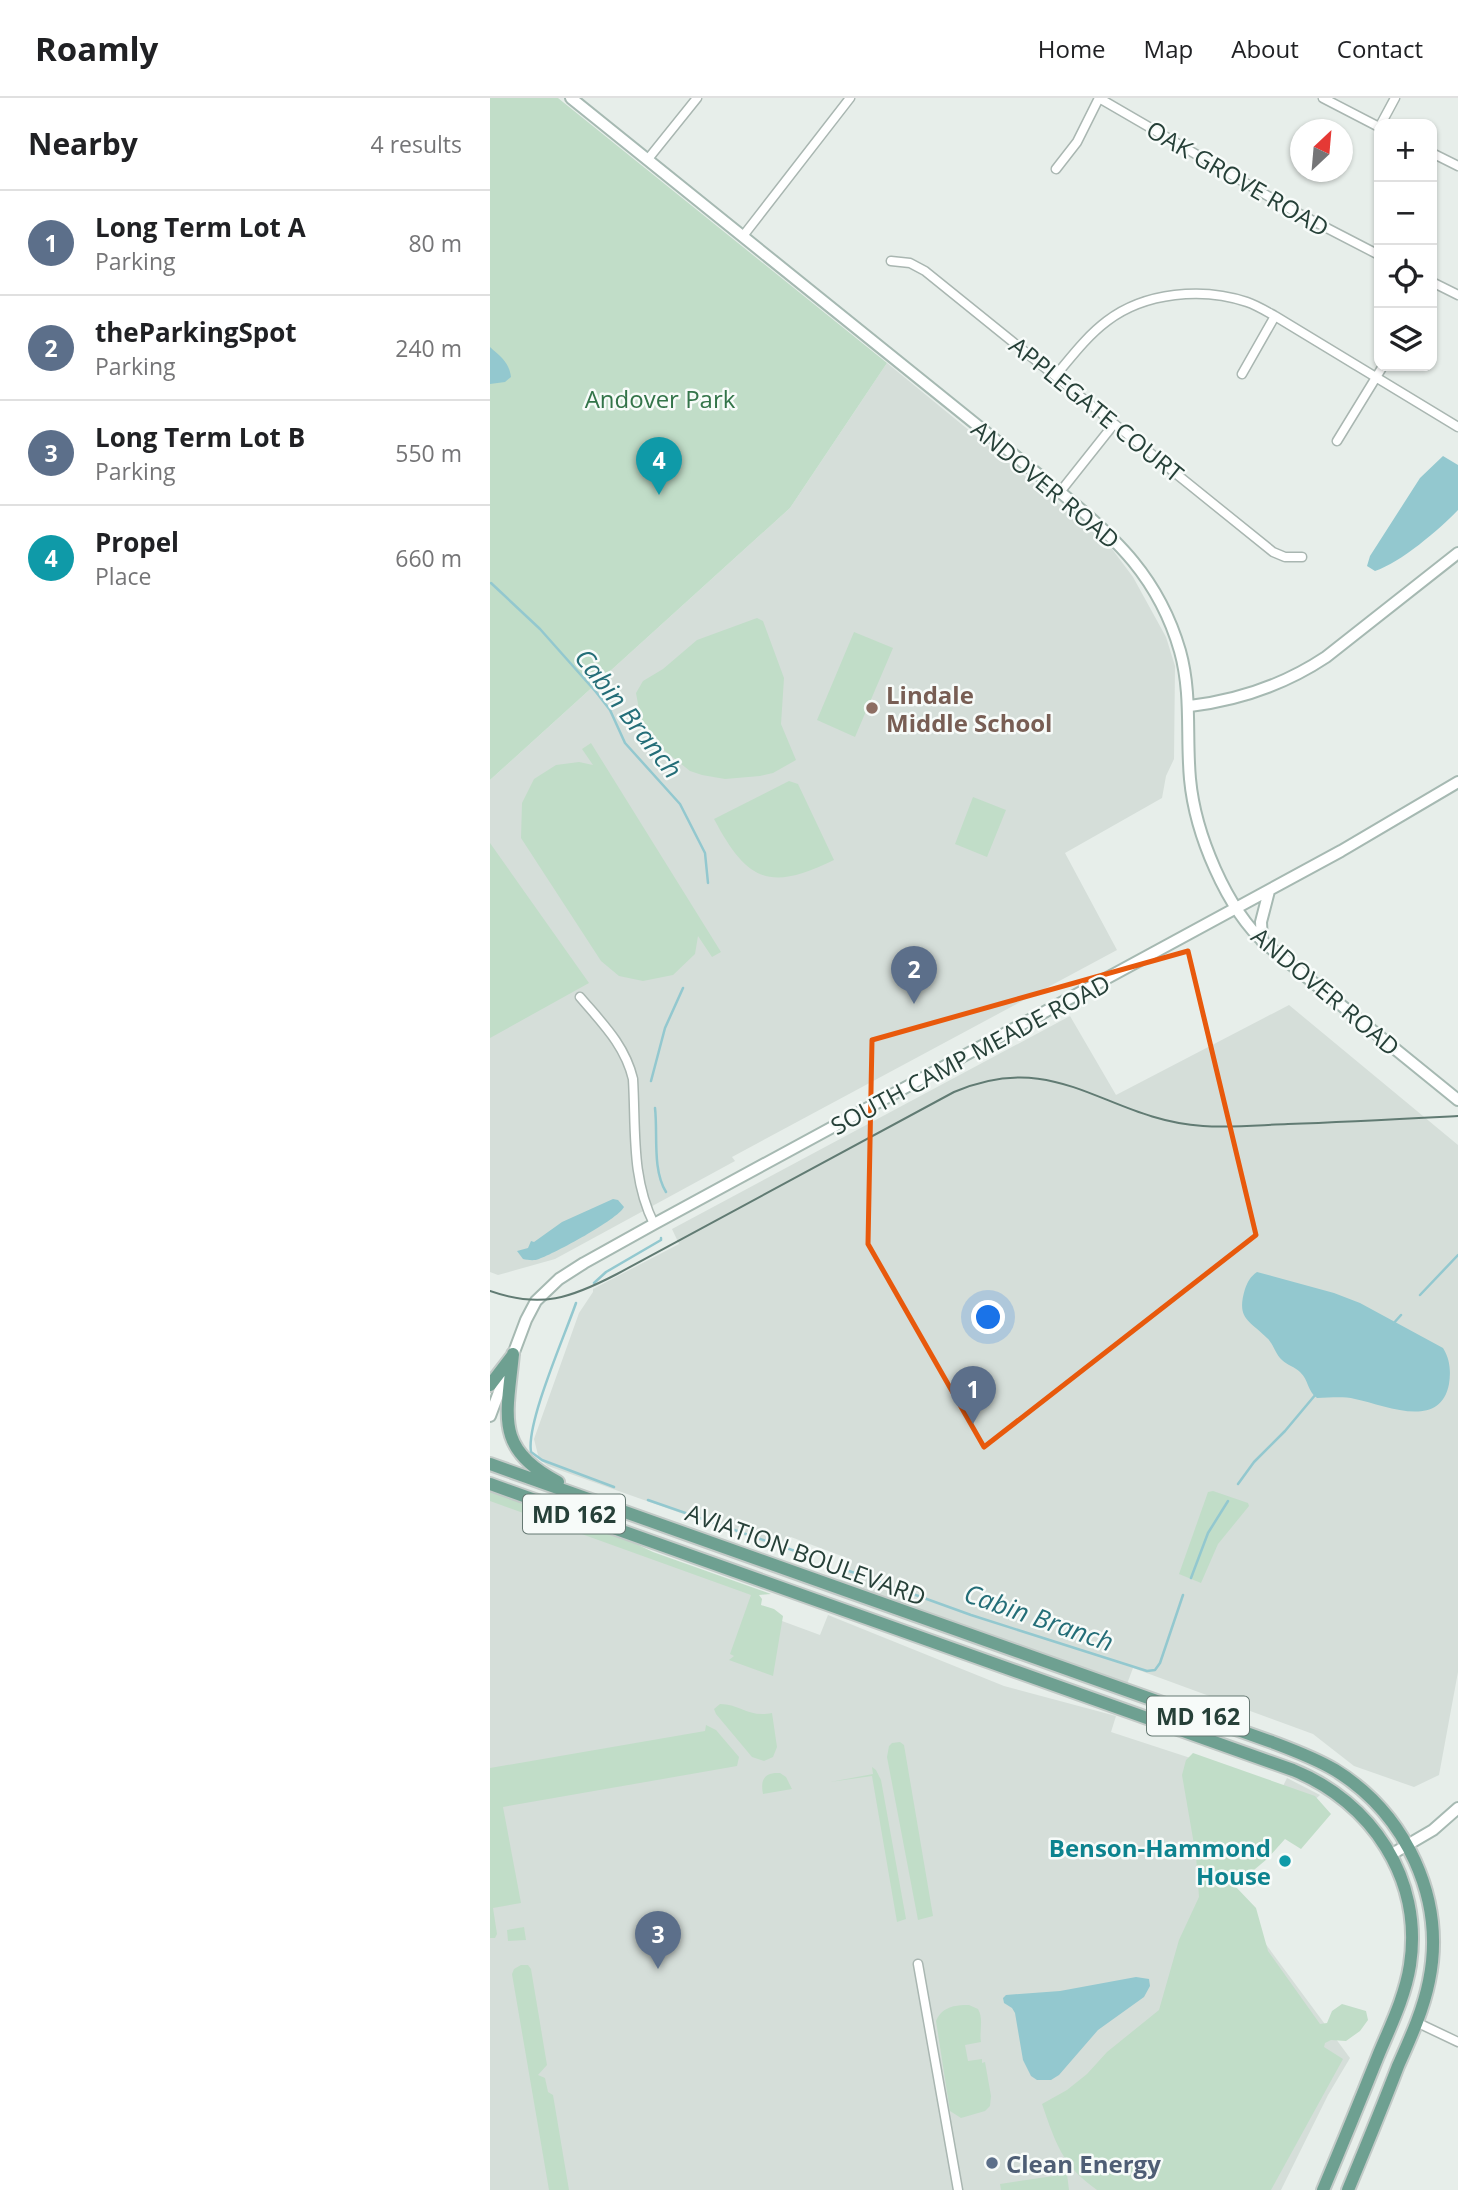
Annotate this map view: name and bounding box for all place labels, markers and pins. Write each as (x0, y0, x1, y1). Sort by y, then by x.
pin: 4 (636, 437, 682, 495)
place label: Lindale Middle School (886, 678, 1052, 739)
marker: Lindale Middle School (864, 700, 880, 716)
pin: 2 (891, 946, 937, 1004)
pin: 1 (950, 1366, 996, 1424)
place label: Benson-Hammond House (1049, 1831, 1271, 1892)
marker: Benson-Hammond House (1277, 1853, 1293, 1869)
pin: 3 (635, 1911, 681, 1969)
place label: Clean Energy (1006, 2147, 1161, 2180)
marker: Clean Energy (984, 2155, 1000, 2171)

